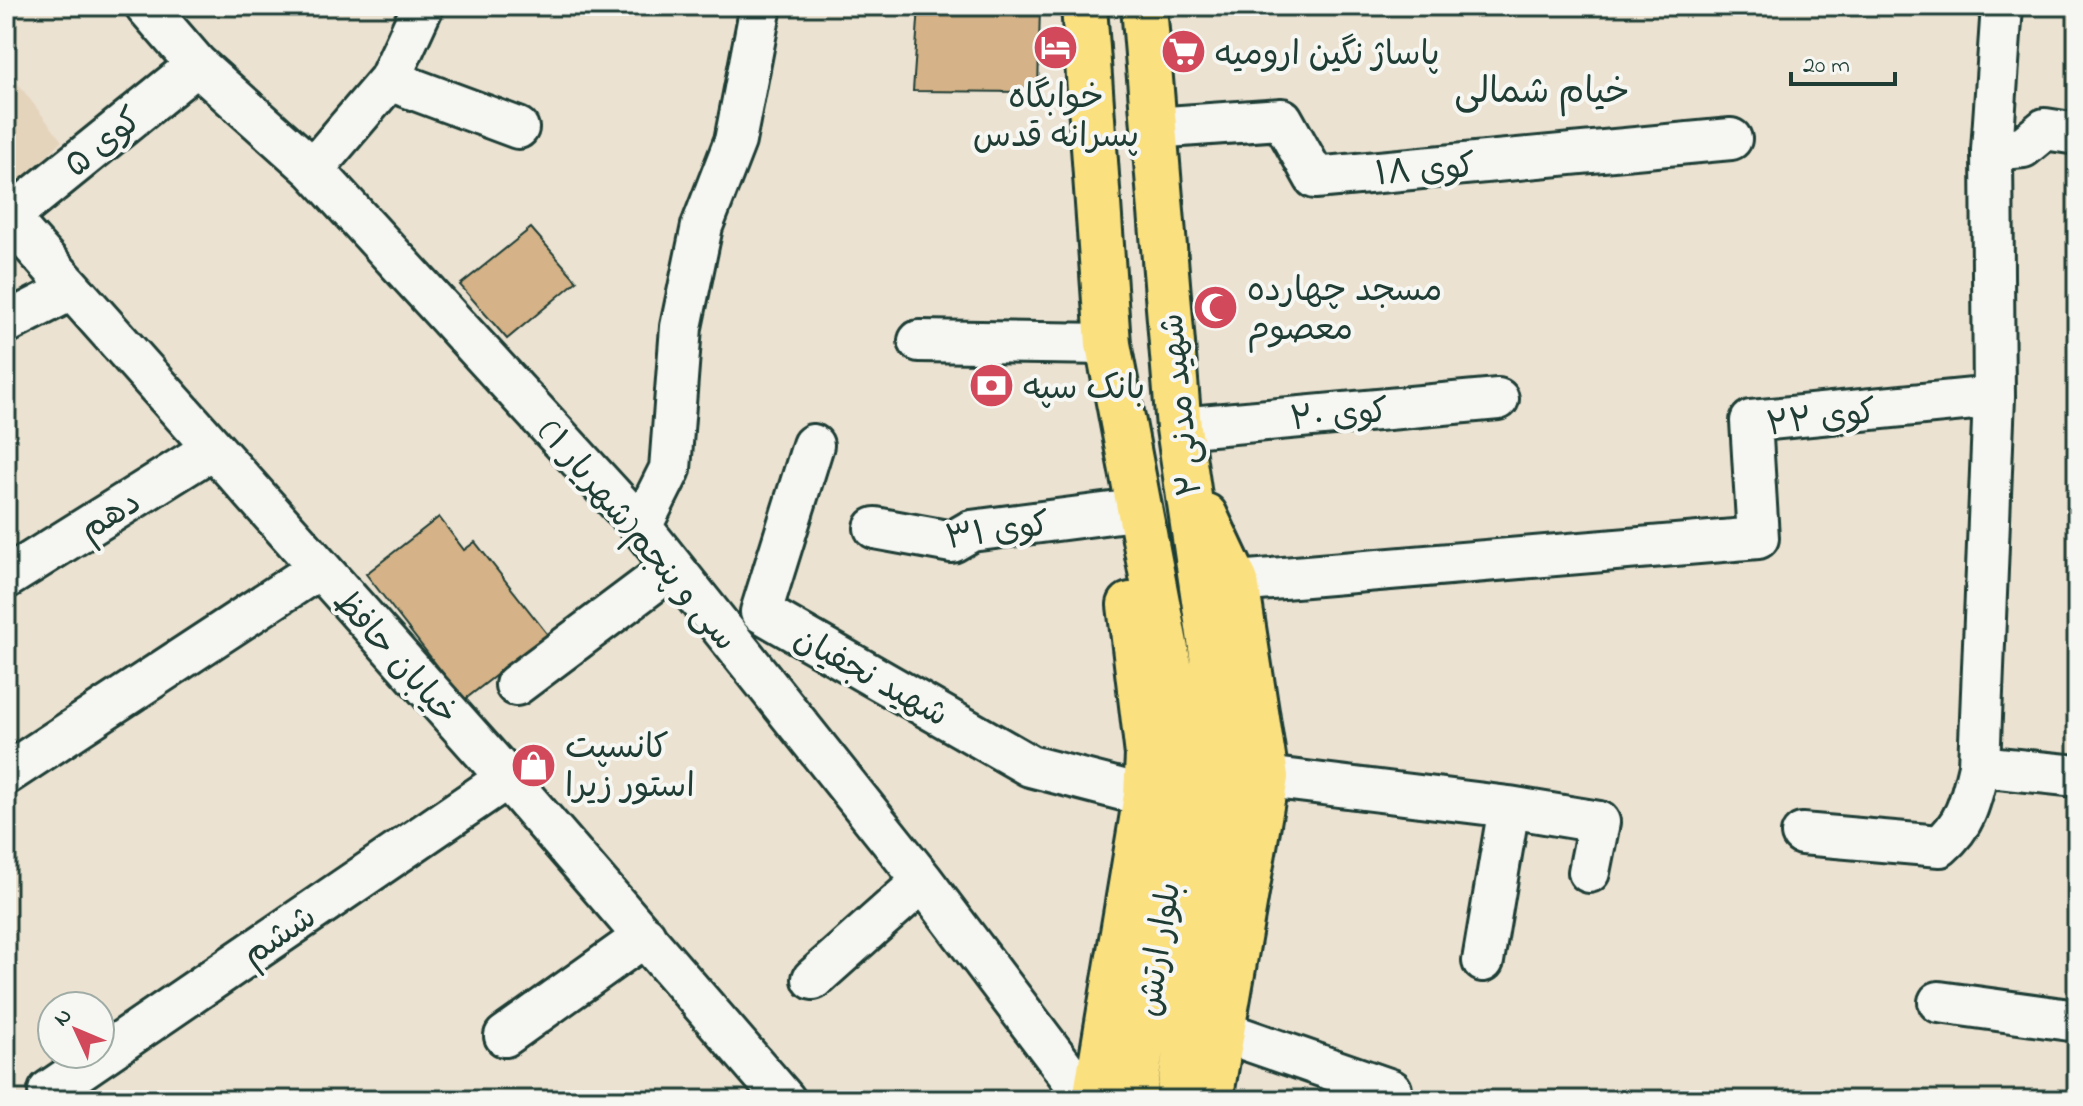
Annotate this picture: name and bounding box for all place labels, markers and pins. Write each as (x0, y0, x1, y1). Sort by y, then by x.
hotel icon: خوابگاە پسرانە قدس (1032, 23, 1080, 71)
supermarket icon: پاساژ نگین ارومیه (1159, 28, 1207, 76)
place label: پاساژ نگین ارومیه (1214, 31, 1440, 81)
place label: خوابگاە پسرانە قدس (973, 74, 1139, 163)
place label: مسجد چهارده معصوم (1247, 267, 1442, 356)
mosque icon: مسجد چهارده معصوم (1192, 284, 1240, 332)
bank icon: بانک سپه (968, 362, 1016, 410)
place label: بانک سپه (1023, 365, 1145, 415)
place label: کانسپت استور زیرا (565, 724, 695, 813)
shop icon: کانسپت استور زیرا (510, 741, 558, 789)

